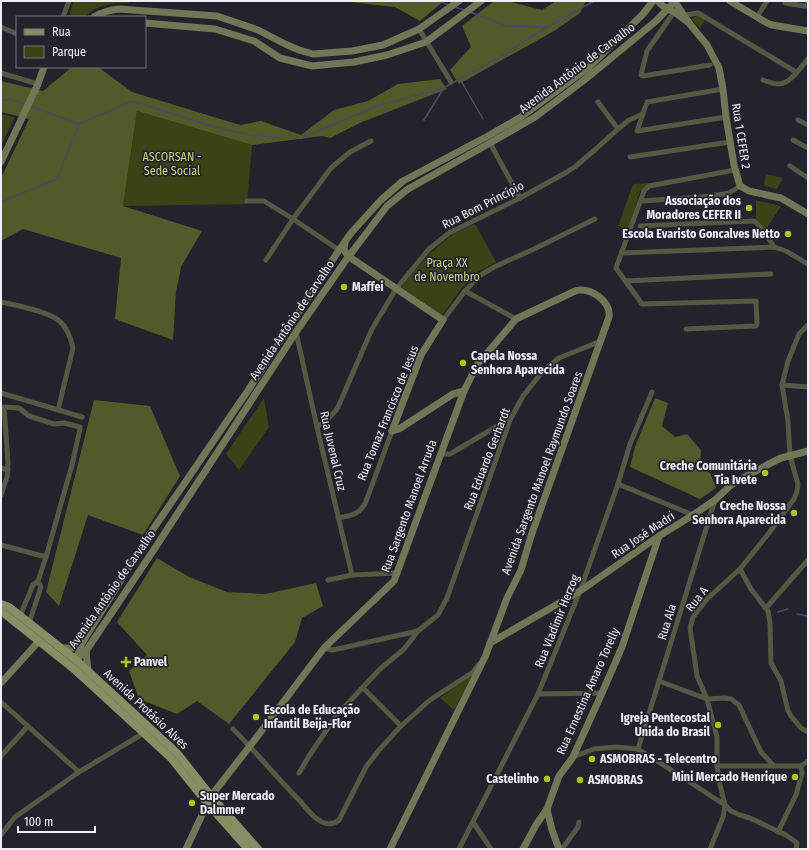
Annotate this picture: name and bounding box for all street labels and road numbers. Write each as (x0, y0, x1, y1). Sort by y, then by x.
street label: Avenida Antônio de Carvalho (516, 20, 638, 116)
street label: Rua 1 CEFER 2 (729, 102, 753, 170)
street label: Rua Bom Princípio (440, 178, 526, 232)
street label: Avenida Antônio de Carvalho (247, 258, 337, 382)
street label: Rua Tomaz Francisco de Jesus (354, 343, 422, 483)
street label: Avenida Sargento Manoel Raymundo Soares (499, 369, 585, 577)
street label: Rua Eduardo Gerhardt (461, 406, 513, 512)
street label: Rua Juvenal Cruz (317, 410, 349, 493)
street label: Rua Sargento Manoel Arruda (378, 438, 440, 574)
street label: Rua José Madri (609, 509, 677, 561)
street label: Avenida Antônio de Carvalho (66, 527, 158, 651)
street label: Rua Vladimir Herzog (532, 572, 582, 670)
street label: Rua A (683, 583, 712, 614)
street label: Rua Ala (655, 602, 679, 642)
street label: Rua Ernestina Amaro Torelly (554, 625, 623, 757)
street label: Avenida Protásio Alves (101, 666, 191, 752)

